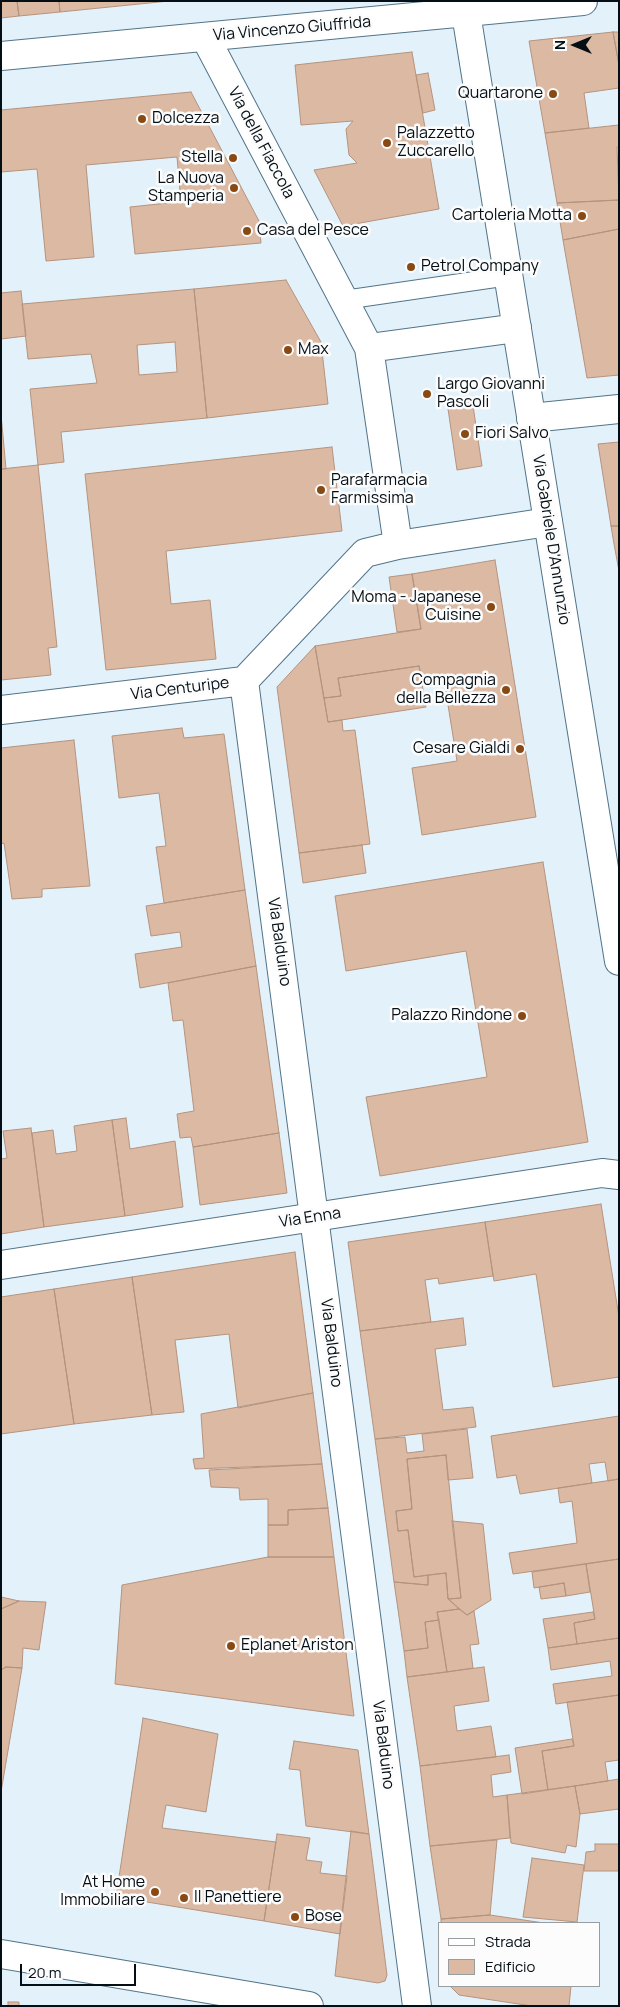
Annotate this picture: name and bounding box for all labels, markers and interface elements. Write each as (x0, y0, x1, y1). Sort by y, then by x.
street label: Via Vincenzo Giuffrida (212, 13, 372, 45)
north arrow (550, 20, 600, 70)
text: N (550, 40, 569, 50)
street label: Via della Fiaccola (224, 84, 298, 202)
place label: Quartarone (458, 84, 543, 104)
marker: Quartarone (547, 88, 559, 100)
place label: Dolcezza (152, 109, 219, 129)
marker: Dolcezza (136, 113, 148, 125)
place label: Palazzetto Zuccarello (397, 124, 475, 162)
marker: Palazzetto Zuccarello (381, 137, 393, 149)
place label: Stella (181, 148, 223, 168)
marker: Stella (227, 152, 239, 164)
place label: La Nuova Stamperia (148, 169, 224, 207)
marker: La Nuova Stamperia (228, 182, 240, 194)
place label: Cartoleria Motta (452, 206, 572, 226)
marker: Cartoleria Motta (576, 210, 588, 222)
place label: Casa del Pesce (257, 221, 369, 241)
marker: Casa del Pesce (241, 225, 253, 237)
place label: Petrol Company (421, 257, 539, 277)
marker: Petrol Company (405, 261, 417, 273)
place label: Max (298, 340, 329, 360)
marker: Max (282, 344, 294, 356)
place label: Largo Giovanni Pascoli (437, 375, 545, 413)
marker: Largo Giovanni Pascoli (421, 388, 433, 400)
place label: Fiori Salvo (475, 424, 549, 444)
marker: Fiori Salvo (459, 428, 471, 440)
street label: Via Gabriele D'Annunzio (528, 454, 574, 626)
place label: Parafarmacia Farmissima (331, 471, 427, 509)
marker: Parafarmacia Farmissima (315, 484, 327, 496)
place label: Moma - Japanese Cuisine (351, 588, 481, 626)
marker: Moma - Japanese Cuisine (485, 601, 497, 613)
place label: Compagnia della Bellezza (396, 671, 496, 709)
street label: Via Centuripe (129, 673, 231, 705)
marker: Compagnia della Bellezza (500, 684, 512, 696)
place label: Cesare Gialdi (413, 739, 510, 759)
marker: Cesare Gialdi (514, 743, 526, 755)
street label: Via Balduino (263, 896, 295, 988)
place label: Palazzo Rindone (391, 1006, 512, 1026)
marker: Palazzo Rindone (516, 1010, 528, 1022)
street label: Via Enna (278, 1204, 342, 1232)
street label: Via Balduino (316, 1298, 346, 1388)
place label: Eplanet Ariston (241, 1636, 354, 1656)
marker: Eplanet Ariston (225, 1640, 237, 1652)
street label: Via Balduino (368, 1700, 398, 1790)
place label: At Home Immobiliare (60, 1873, 145, 1911)
marker: At Home Immobiliare (149, 1886, 161, 1898)
place label: Il Panettiere (194, 1888, 282, 1908)
marker: Il Panettiere (178, 1892, 190, 1904)
place label: Bose (305, 1907, 342, 1927)
marker: Bose (289, 1911, 301, 1923)
legend (438, 1922, 600, 1987)
text: Strada (485, 1931, 531, 1952)
scale bar (22, 1954, 139, 1986)
text: Edificio (485, 1956, 535, 1977)
text: 20 m (28, 1962, 61, 1983)

